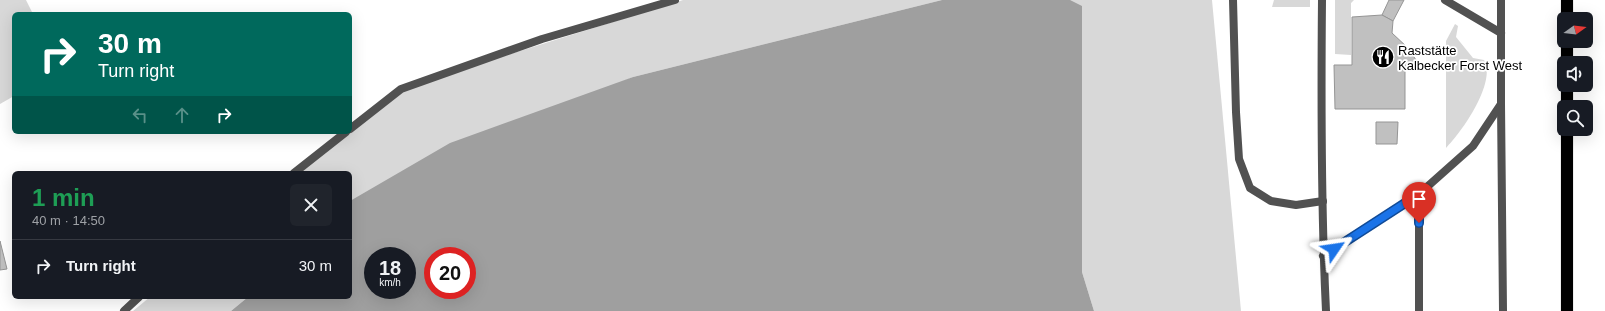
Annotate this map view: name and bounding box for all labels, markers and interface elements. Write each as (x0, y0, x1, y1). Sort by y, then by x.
north arrow (1557, 12, 1593, 48)
map controls (1557, 12, 1593, 136)
icon: right (32, 28, 84, 80)
text: 30 m (98, 28, 162, 59)
place label: Raststätte Kalbecker Forst West (1398, 43, 1522, 73)
restaurant icon: Raststätte Kalbecker Forst West (1370, 44, 1396, 70)
button: sound (1557, 56, 1593, 92)
text: Turn right (98, 61, 174, 81)
button: search (1557, 100, 1593, 136)
icon: left (129, 104, 151, 126)
icon: ahead (171, 104, 193, 126)
icon: right (213, 104, 235, 126)
pin (1402, 182, 1436, 223)
text: 1 min (32, 184, 95, 211)
button: close (290, 184, 332, 226)
icon: arrive (1408, 188, 1430, 210)
text: 40 m · 14:50 (32, 213, 105, 228)
position arrow (1313, 228, 1355, 270)
speed limit sign: 20 (424, 247, 476, 299)
icon: right (32, 255, 54, 277)
text: Turn right (66, 257, 136, 274)
text: 30 m (299, 257, 332, 274)
text: 18 (379, 257, 401, 279)
text: km/h (379, 277, 401, 288)

